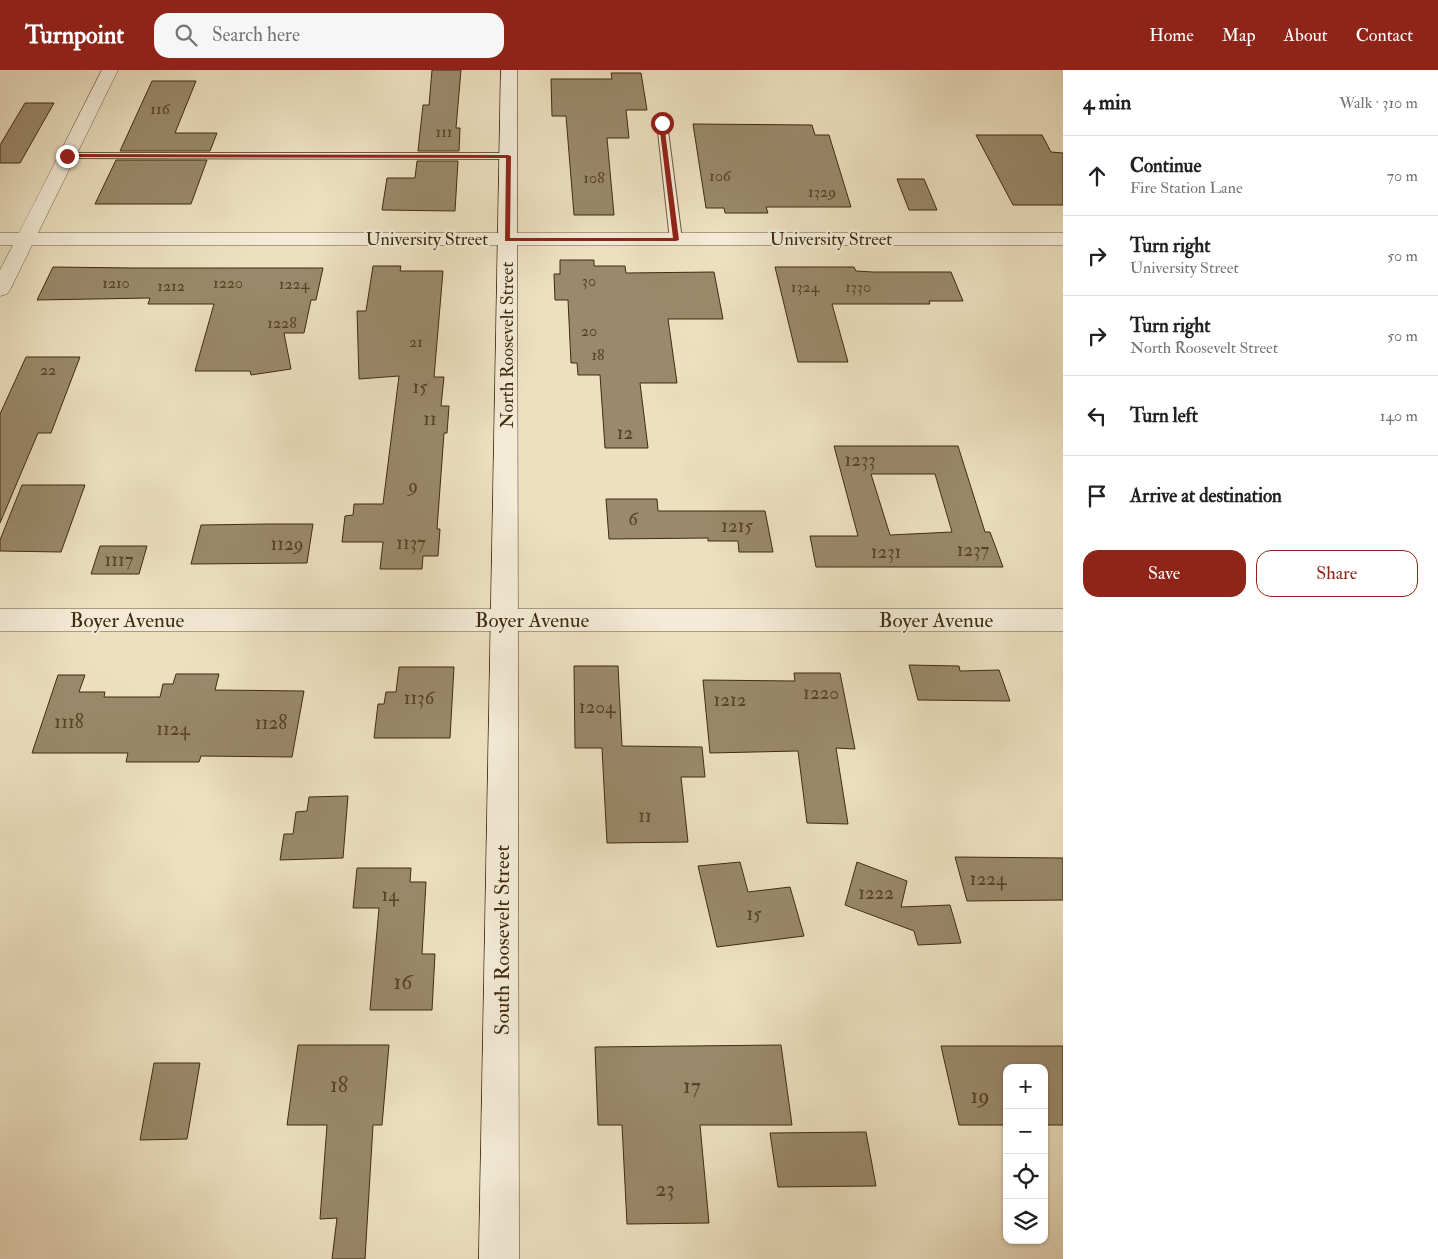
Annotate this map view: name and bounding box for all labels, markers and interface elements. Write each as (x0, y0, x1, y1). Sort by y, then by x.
search box (154, 13, 504, 58)
text: Turnpoint (25, 20, 124, 51)
icon: search (172, 21, 200, 49)
text: Search here (212, 23, 300, 47)
text: Home (1149, 24, 1194, 47)
text: Map (1222, 24, 1256, 47)
text: About (1284, 24, 1328, 47)
text: Contact (1356, 24, 1413, 47)
text: 4 min (1083, 89, 1131, 116)
text: Walk · 310 m (1339, 93, 1418, 113)
house number: 116 (150, 99, 171, 119)
route start (651, 112, 674, 135)
house number: 111 (435, 122, 453, 142)
route end (56, 145, 79, 168)
text: Continue (1130, 154, 1201, 178)
icon: ahead (1083, 162, 1111, 190)
house number: 106 (709, 166, 732, 186)
text: 70 m (1387, 166, 1418, 186)
house number: 108 (583, 168, 605, 188)
text: Fire Station Lane (1130, 178, 1243, 198)
house number: 1329 (808, 182, 836, 202)
street label: University Street (366, 228, 488, 251)
street label: University Street (770, 228, 892, 251)
text: Turn right (1130, 234, 1210, 258)
icon: right (1083, 242, 1111, 270)
text: 50 m (1387, 246, 1418, 266)
text: University Street (1130, 258, 1239, 278)
street label: North Roosevelt Street (496, 262, 519, 428)
house number: 30 (582, 271, 596, 291)
house number: 1210 (102, 273, 130, 293)
house number: 1220 (213, 273, 243, 293)
house number: 1224 (279, 274, 311, 294)
house number: 1212 (157, 276, 185, 296)
house number: 1324 (791, 277, 821, 297)
house number: 1330 (845, 277, 871, 297)
house number: 1228 (267, 313, 297, 333)
text: Turn right (1130, 314, 1210, 338)
house number: 20 (581, 321, 597, 341)
icon: right (1083, 322, 1111, 350)
text: 50 m (1387, 326, 1418, 346)
house number: 21 (409, 332, 423, 352)
text: North Roosevelt Street (1130, 338, 1278, 358)
house number: 18 (591, 345, 605, 365)
house number: 22 (40, 360, 56, 380)
house number: 15 (412, 375, 428, 399)
icon: left (1083, 402, 1111, 430)
text: Turn left (1130, 404, 1198, 428)
text: 140 m (1380, 406, 1418, 426)
house number: 11 (423, 407, 437, 431)
house number: 12 (617, 421, 633, 445)
house number: 1233 (845, 448, 876, 472)
house number: 9 (406, 474, 418, 498)
icon: arrive (1083, 482, 1111, 510)
text: Arrive at destination (1130, 484, 1282, 508)
house number: 6 (628, 507, 639, 531)
house number: 1215 (721, 514, 753, 538)
house number: 1137 (396, 531, 426, 555)
house number: 1129 (271, 532, 303, 556)
house number: 1237 (957, 538, 989, 562)
house number: 1231 (871, 540, 901, 564)
house number: 1117 (104, 548, 134, 572)
button: Save (1083, 550, 1246, 597)
button: Share (1256, 550, 1418, 597)
street label: Boyer Avenue (70, 607, 185, 634)
street label: Boyer Avenue (475, 607, 590, 634)
street label: Boyer Avenue (879, 607, 994, 634)
house number: 1220 (803, 681, 839, 705)
house number: 1136 (404, 686, 436, 710)
house number: 1212 (714, 688, 746, 712)
house number: 1204 (579, 695, 616, 719)
house number: 1118 (54, 710, 84, 734)
house number: 1128 (255, 711, 287, 735)
house number: 1124 (156, 717, 190, 741)
house number: 11 (638, 804, 652, 828)
street label: South Roosevelt Street (489, 845, 516, 1035)
house number: 1224 (970, 867, 1007, 891)
house number: 1222 (858, 881, 894, 905)
house number: 14 (381, 883, 399, 907)
house number: 15 (746, 902, 762, 926)
house number: 16 (394, 968, 414, 996)
map controls (1003, 1064, 1048, 1244)
button: + (1003, 1064, 1048, 1109)
house number: 18 (330, 1071, 348, 1099)
house number: 17 (683, 1072, 701, 1100)
house number: 19 (970, 1082, 990, 1110)
button: − (1003, 1109, 1048, 1154)
button: locate (1003, 1154, 1048, 1199)
house number: 23 (655, 1175, 675, 1203)
button: layers (1003, 1199, 1048, 1244)

